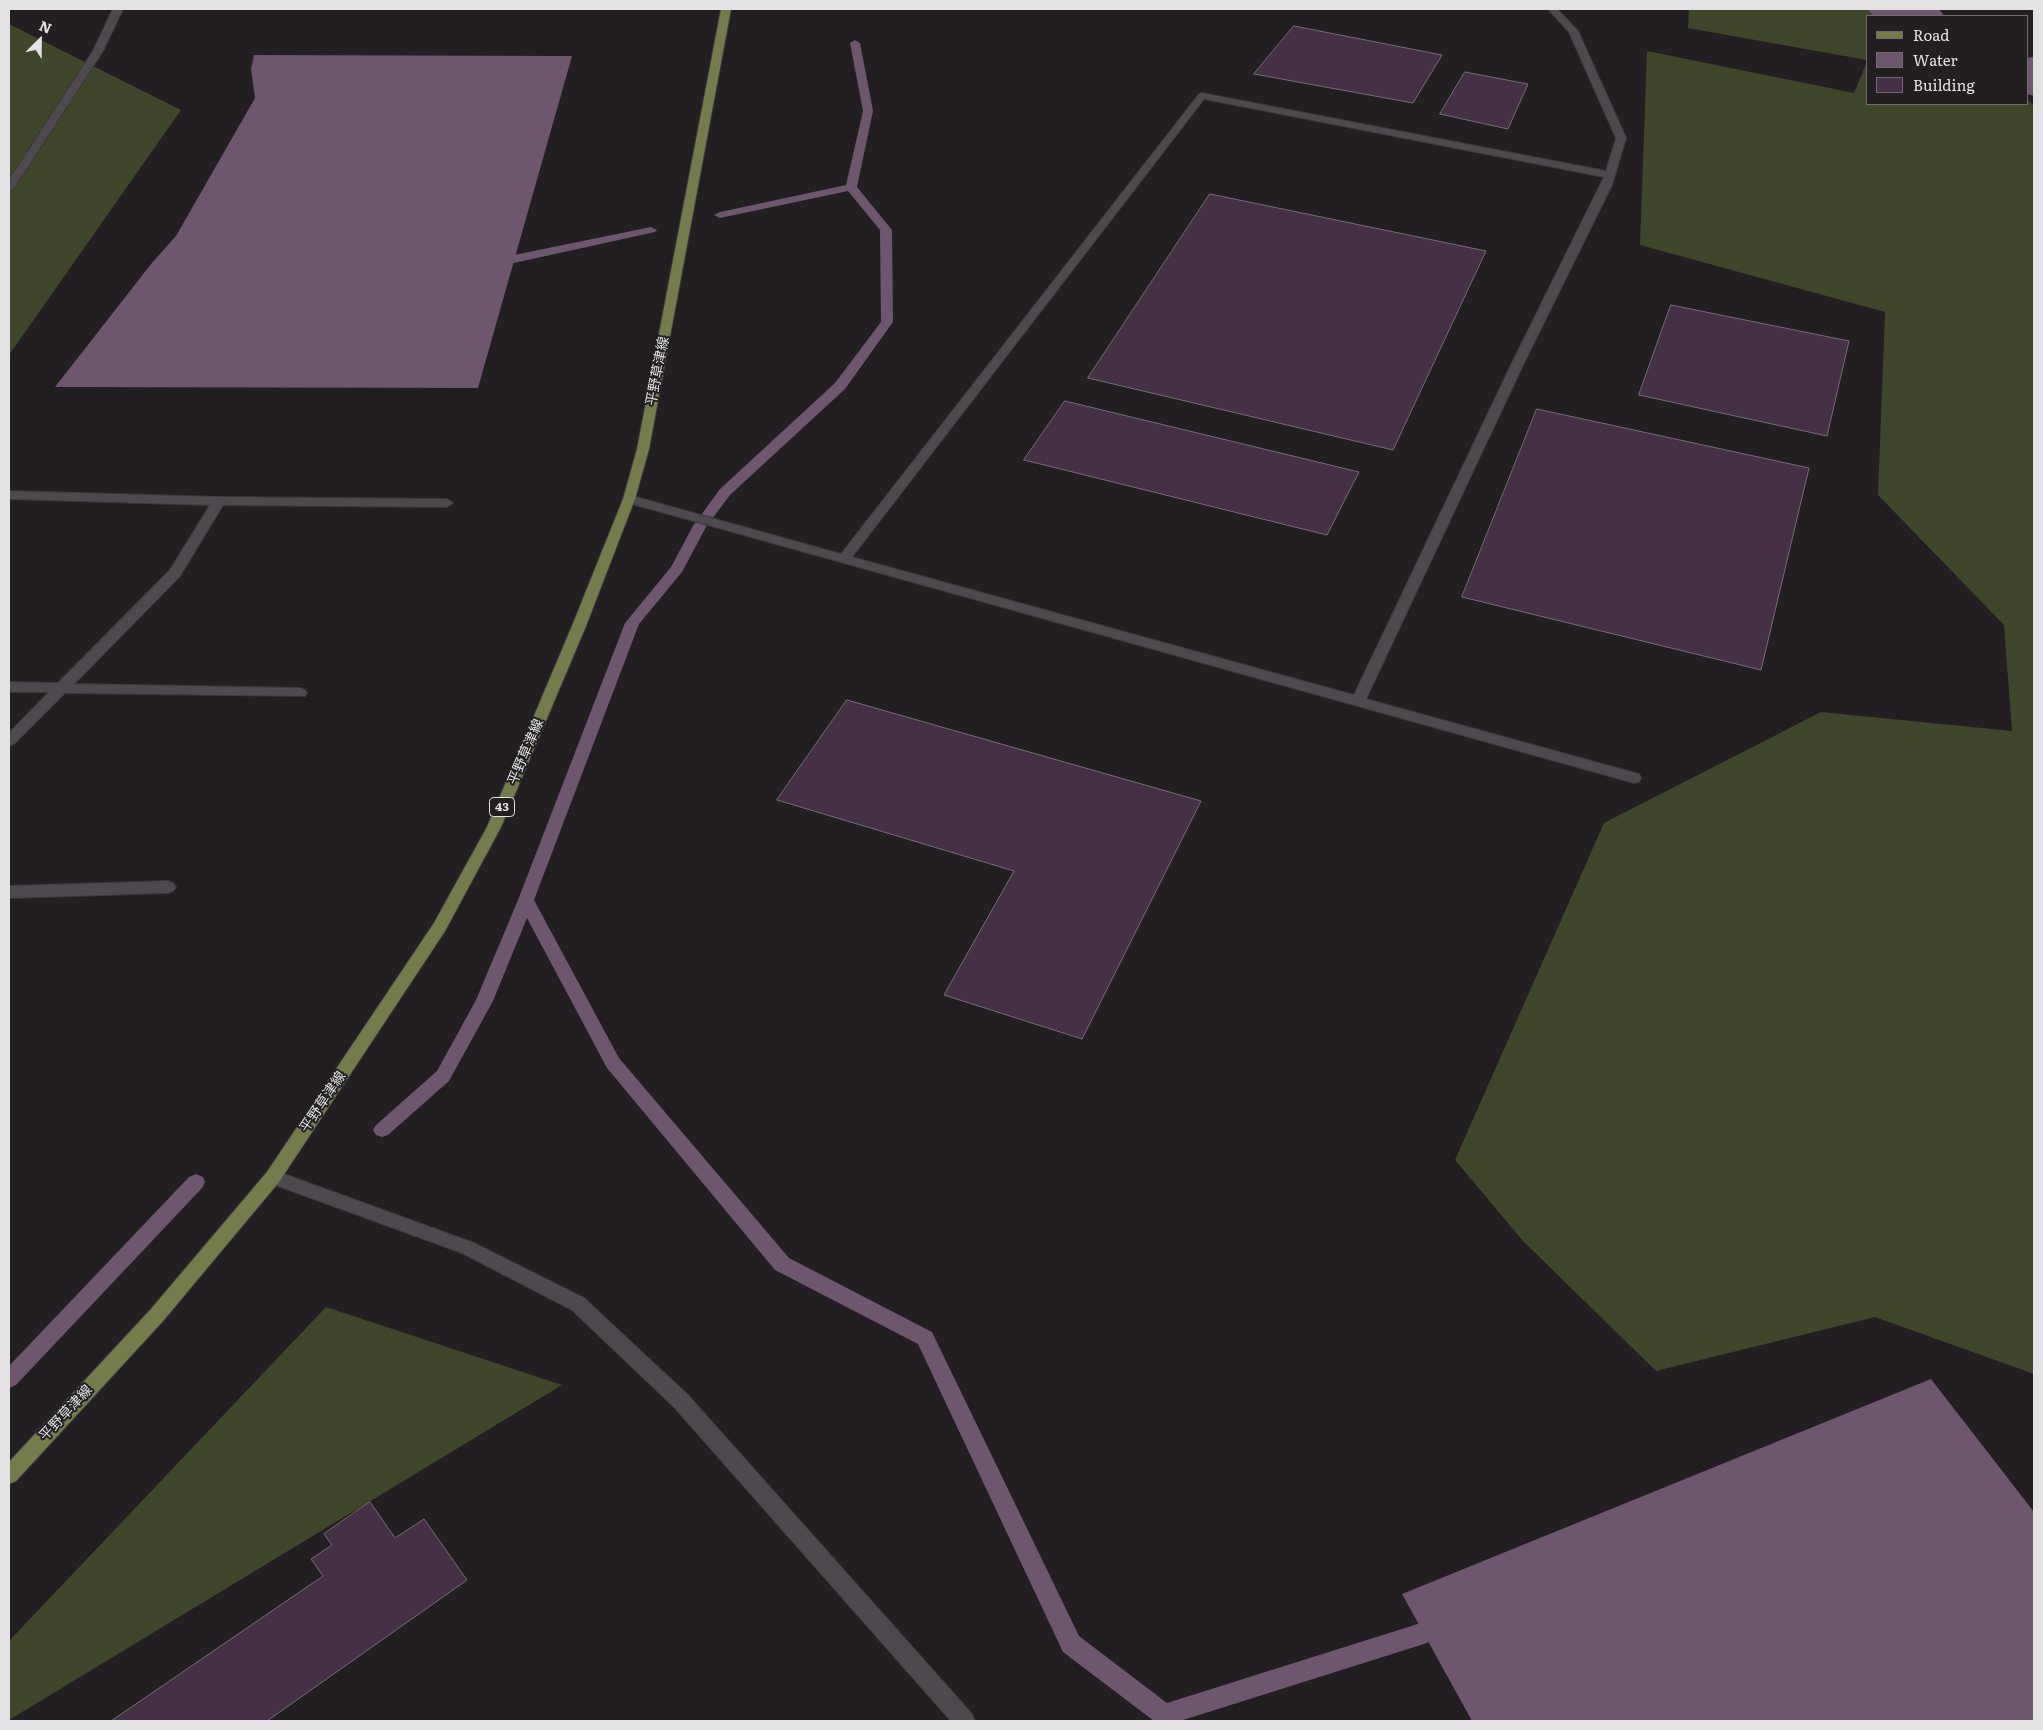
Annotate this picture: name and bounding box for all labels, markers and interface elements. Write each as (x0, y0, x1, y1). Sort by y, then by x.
north arrow (15, 15, 65, 65)
text: N (37, 15, 55, 38)
legend (1866, 15, 2028, 105)
text: Road (1913, 23, 1949, 46)
text: Water (1913, 48, 1958, 71)
text: Building (1913, 73, 1975, 96)
street label: 平野草津線 (643, 335, 673, 407)
street label: 平野草津線 (505, 717, 547, 787)
road number: 43 (490, 798, 514, 816)
street label: 平野草津線 (296, 1068, 350, 1136)
street label: 平野草津線 (36, 1382, 96, 1444)

